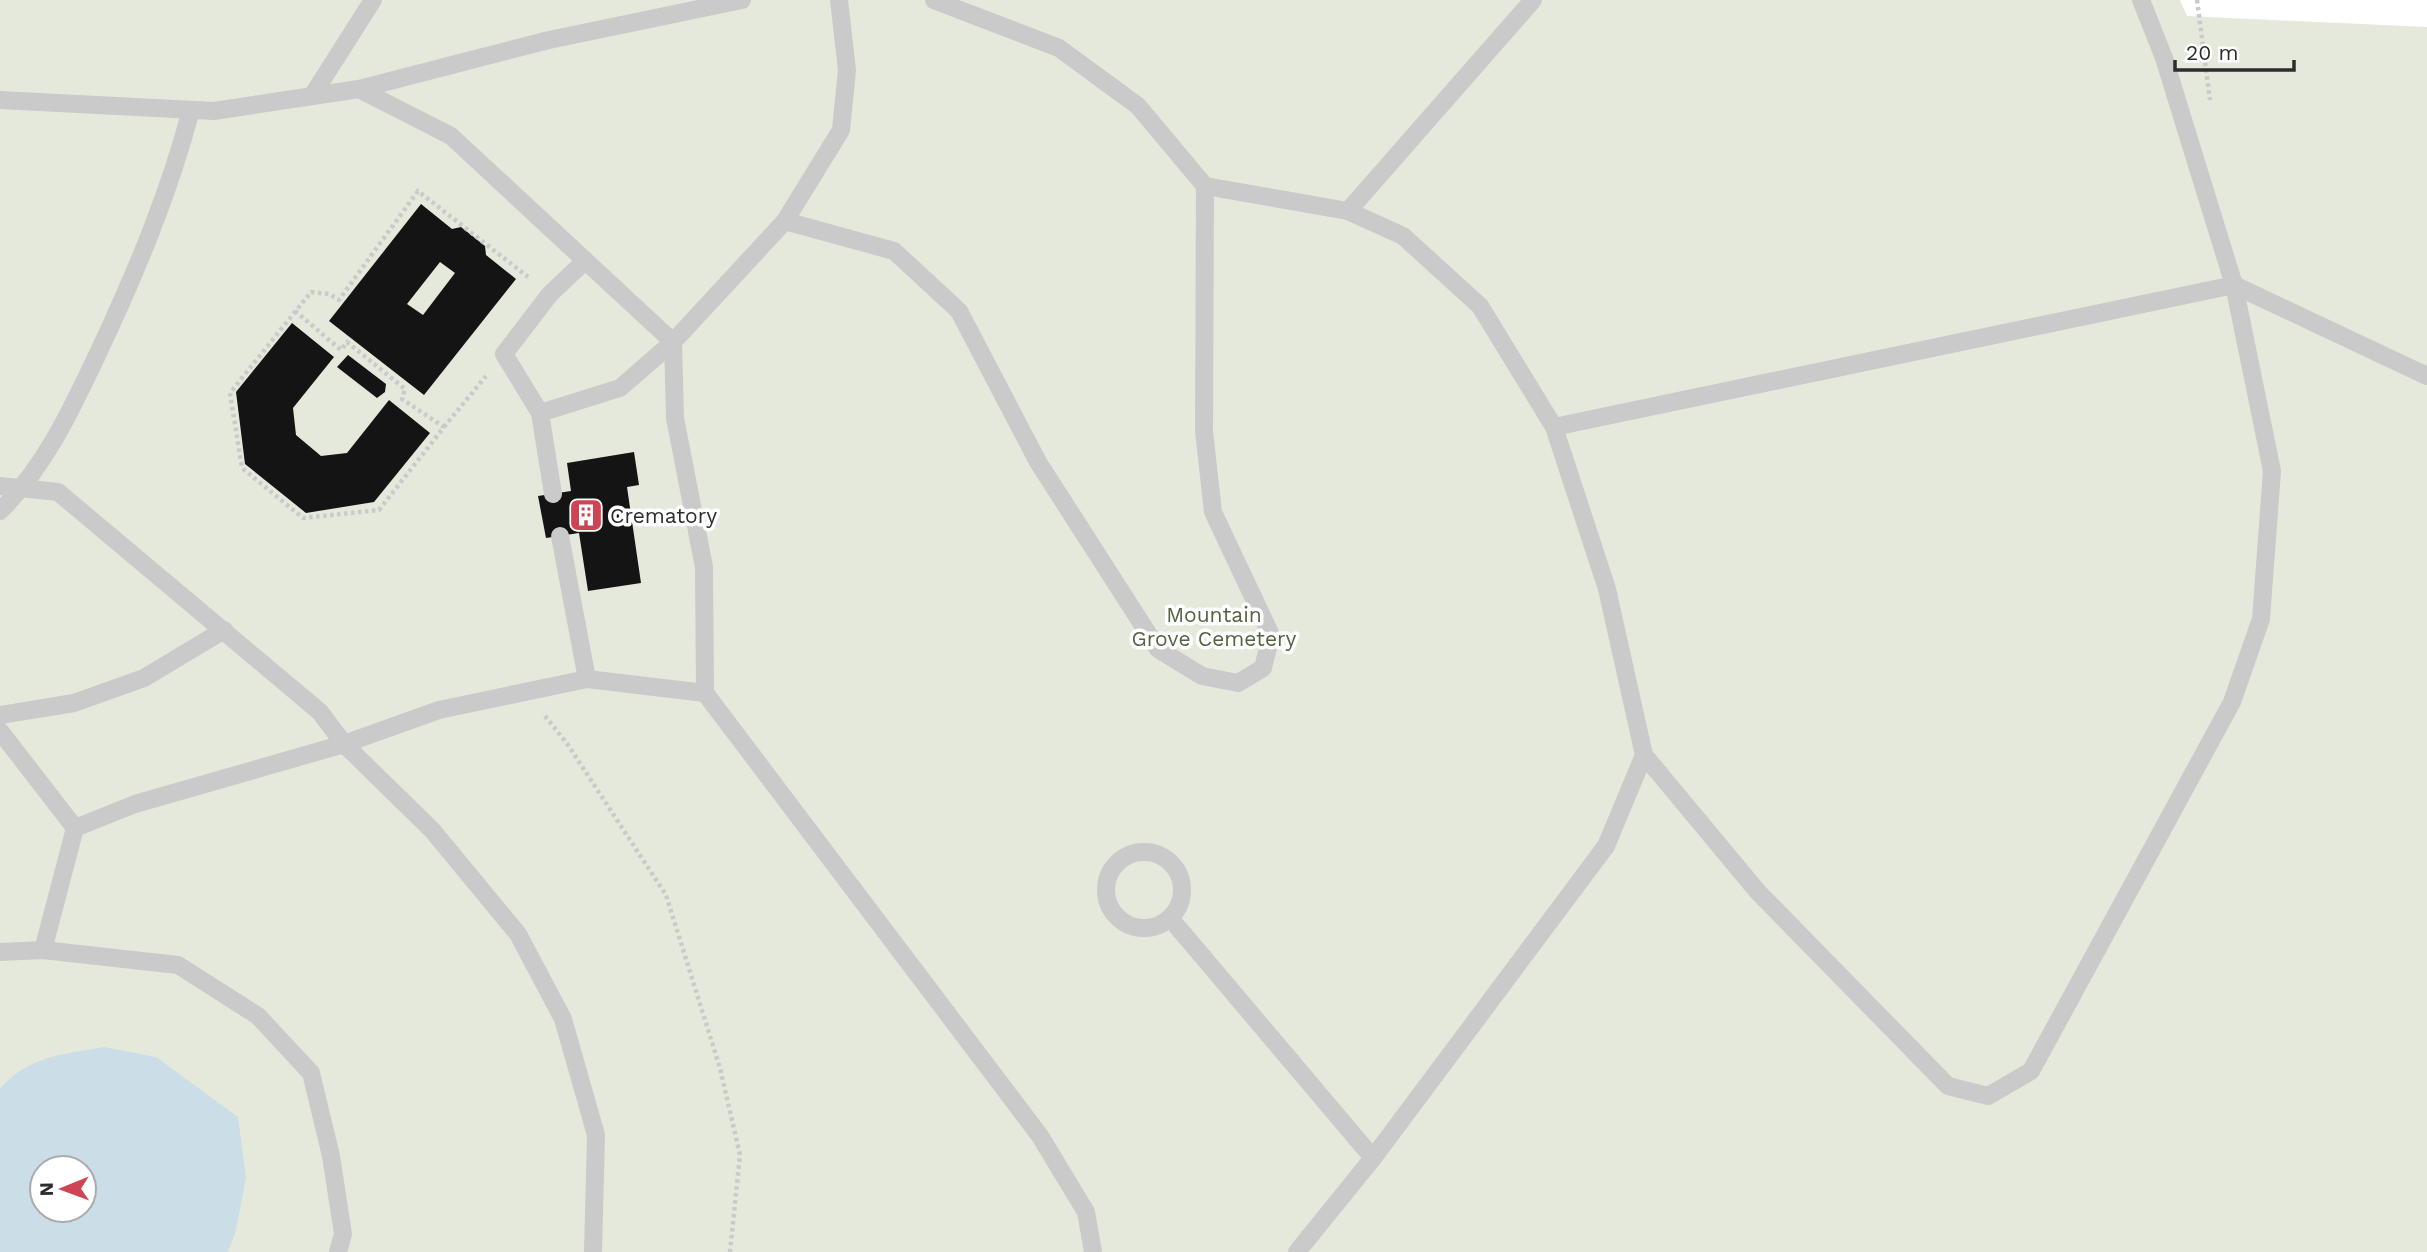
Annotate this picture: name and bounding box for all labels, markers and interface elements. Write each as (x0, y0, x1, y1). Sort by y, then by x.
scale bar (2175, 28, 2294, 72)
text: 20 m (2186, 40, 2238, 65)
building icon: Crematory (567, 496, 605, 534)
place label: Crematory (610, 503, 717, 528)
park label: Mountain Grove Cemetery (1132, 602, 1297, 651)
north arrow (28, 1154, 98, 1224)
text: N (35, 1182, 58, 1197)

